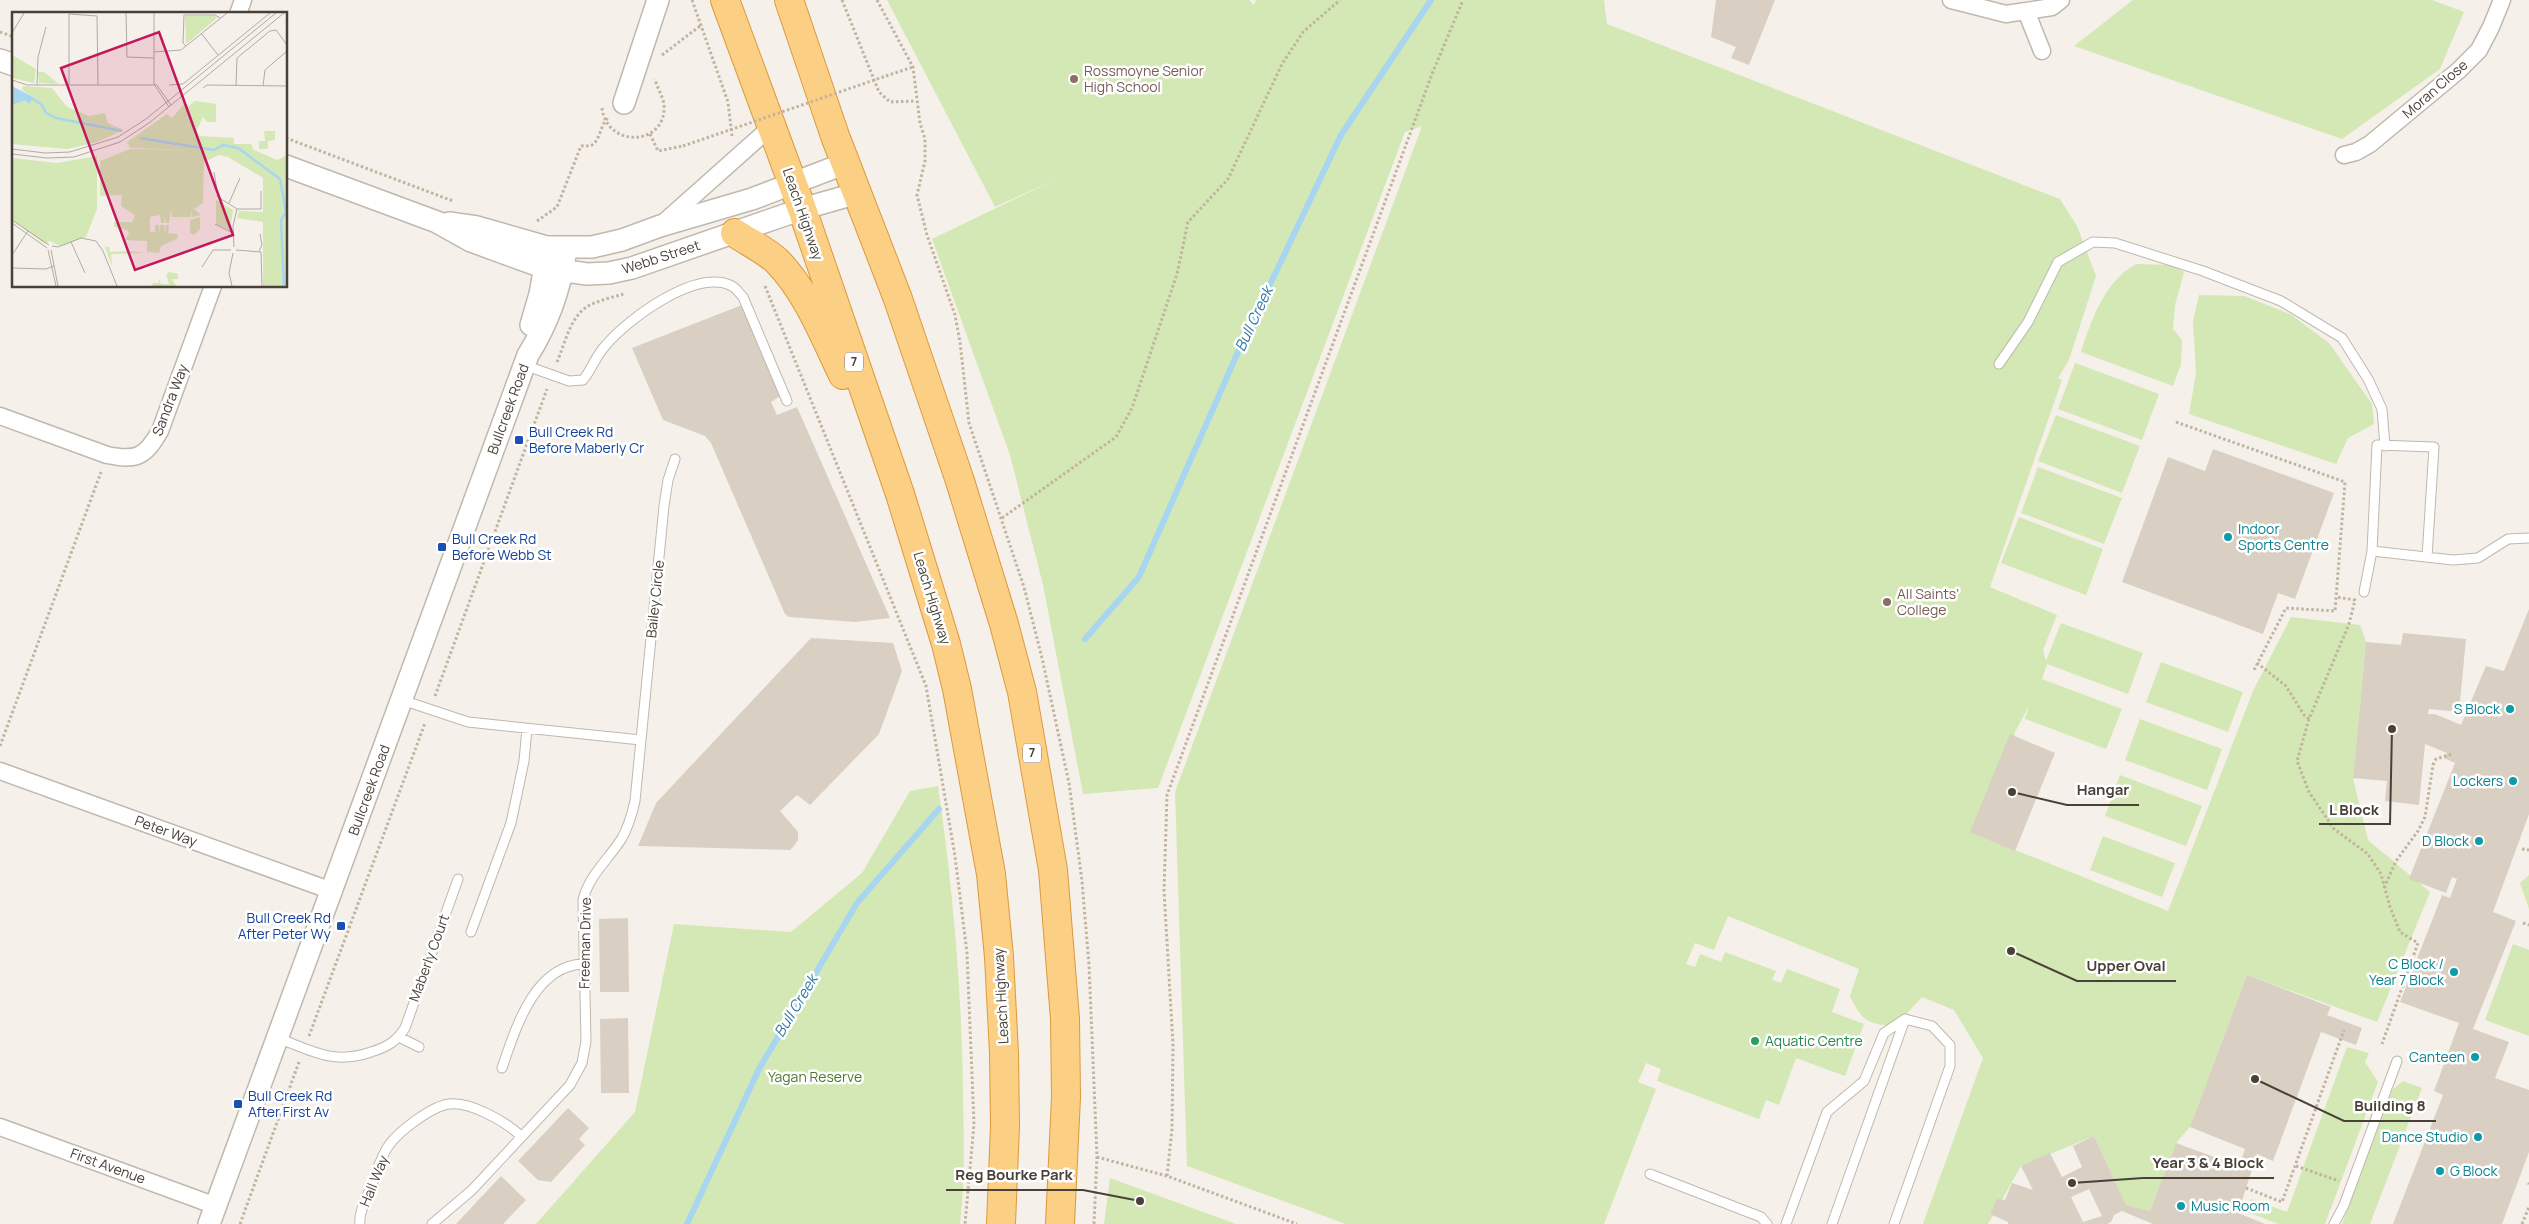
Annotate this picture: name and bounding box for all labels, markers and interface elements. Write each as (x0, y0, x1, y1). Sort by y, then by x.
inset map (12, 12, 288, 288)
street label: Moran Close (2398, 55, 2471, 122)
place label: Rossmoyne Senior High School (1084, 61, 1204, 96)
marker: Rossmoyne Senior High School (1068, 73, 1080, 85)
street label: Leach Highway (779, 165, 828, 263)
street label: Webb Street (619, 235, 703, 278)
water label: Bull Creek (1229, 281, 1279, 355)
road number: 7 (845, 352, 863, 372)
street label: Sandra Way (147, 361, 192, 438)
street label: Bullcreek Road (482, 361, 533, 457)
place label: Bull Creek Rd Before Maberly Cr (529, 422, 644, 457)
marker: Bull Creek Rd Before Maberly Cr (513, 434, 525, 446)
place label: Indoor Sports Centre (2238, 519, 2329, 554)
place label: Bull Creek Rd Before Webb St (452, 529, 552, 564)
marker: Indoor Sports Centre (2222, 531, 2234, 543)
marker: Bull Creek Rd Before Webb St (436, 541, 448, 553)
street label: Leach Highway (909, 549, 956, 647)
street label: Bailey Circle (641, 559, 668, 639)
place label: All Saints’ College (1897, 584, 1959, 619)
marker: All Saints’ College (1881, 596, 1893, 608)
place label: S Block (2454, 699, 2501, 718)
marker: S Block (2504, 703, 2516, 715)
street label: Bullcreek Road (343, 742, 394, 838)
road number: 7 (1023, 744, 1041, 762)
place label: Lockers (2453, 771, 2503, 790)
callout: Hangar (2067, 775, 2139, 805)
marker: Lockers (2507, 775, 2519, 787)
text: Hangar (2077, 779, 2129, 800)
callout: L Block (2319, 794, 2390, 824)
text: L Block (2329, 799, 2380, 820)
street label: Peter Way (132, 810, 201, 851)
place label: D Block (2422, 831, 2470, 850)
marker: D Block (2473, 835, 2485, 847)
street label: Freeman Drive (574, 897, 595, 989)
place label: Bull Creek Rd After Peter Wy (238, 908, 332, 943)
street label: Maberly Court (404, 911, 453, 1004)
marker: Bull Creek Rd After Peter Wy (335, 920, 347, 932)
street label: Leach Highway (988, 947, 1013, 1045)
callout: Upper Oval (2077, 951, 2176, 981)
place label: C Block / Year 7 Block (2369, 954, 2445, 989)
text: Upper Oval (2086, 955, 2166, 976)
marker: C Block / Year 7 Block (2448, 966, 2460, 978)
water label: Bull Creek (769, 969, 824, 1041)
place label: Aquatic Centre (1765, 1031, 1863, 1050)
marker: Aquatic Centre (1749, 1035, 1761, 1047)
place label: Canteen (2409, 1047, 2465, 1066)
marker: Canteen (2469, 1051, 2481, 1063)
park label: Yagan Reserve (768, 1067, 862, 1086)
place label: Bull Creek Rd After First Av (248, 1086, 332, 1121)
callout: Building 8 (2344, 1091, 2436, 1121)
text: Building 8 (2354, 1095, 2426, 1116)
marker: Bull Creek Rd After First Av (232, 1098, 244, 1110)
place label: Dance Studio (2382, 1127, 2468, 1146)
marker: Dance Studio (2472, 1131, 2484, 1143)
street label: First Avenue (68, 1143, 148, 1188)
callout: Year 3 & 4 Block (2143, 1148, 2274, 1178)
street label: Hall Way (355, 1152, 393, 1209)
text: Year 3 & 4 Block (2153, 1152, 2264, 1173)
callout: Reg Bourke Park (946, 1160, 1083, 1190)
place label: G Block (2450, 1161, 2499, 1180)
text: Reg Bourke Park (955, 1164, 1074, 1185)
marker: G Block (2434, 1165, 2446, 1177)
place label: Music Room (2191, 1196, 2270, 1215)
marker: Music Room (2175, 1200, 2187, 1212)

